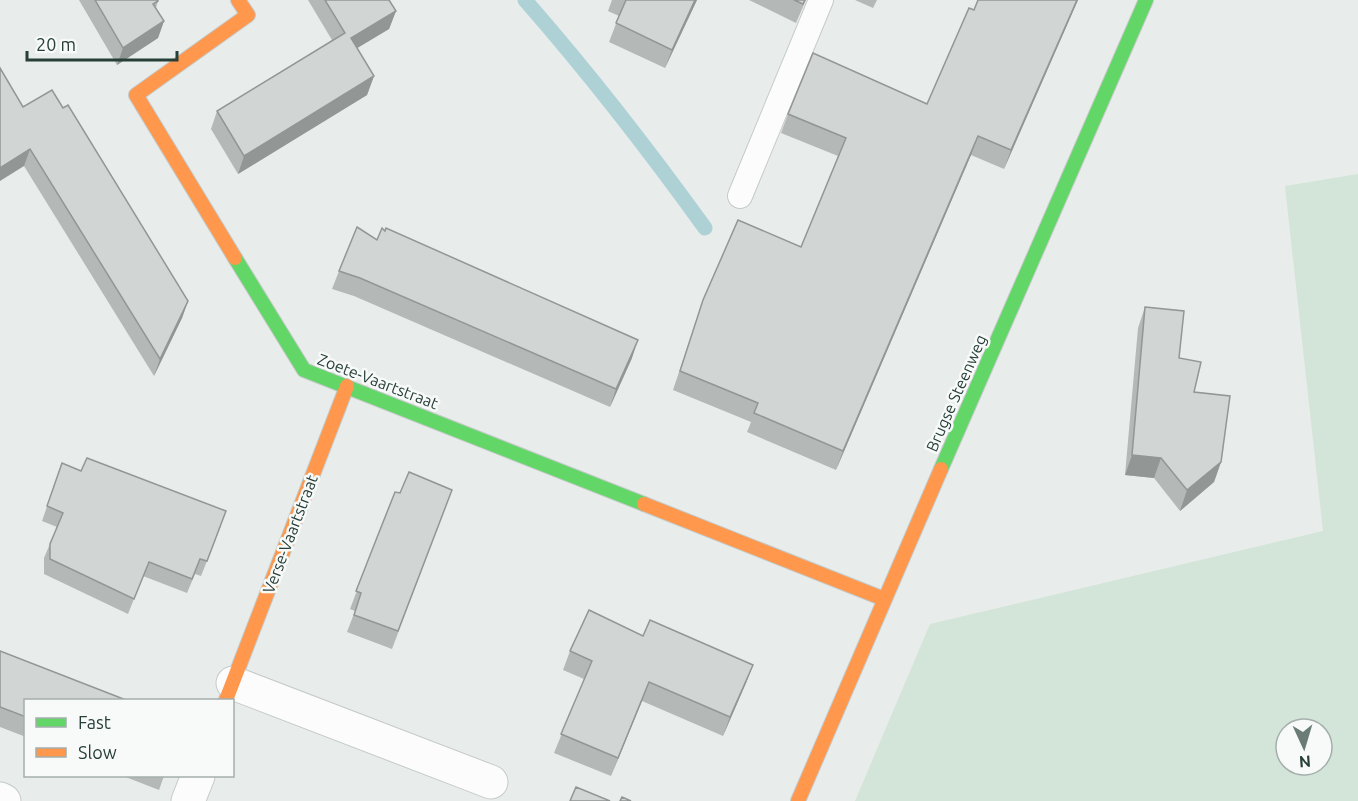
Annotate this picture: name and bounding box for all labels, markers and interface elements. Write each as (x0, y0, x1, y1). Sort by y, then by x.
scale bar (27, 24, 177, 62)
text: 20 m (36, 34, 76, 54)
street label: Brugse Steenweg (922, 332, 990, 454)
street label: Zoete-Vaartstraat (315, 350, 441, 412)
street label: Verse-Vaartstraat (259, 472, 321, 596)
legend (24, 699, 234, 777)
text: Fast (78, 712, 111, 732)
north arrow (1274, 717, 1334, 777)
text: Slow (78, 742, 117, 762)
text: N (1298, 753, 1312, 771)

